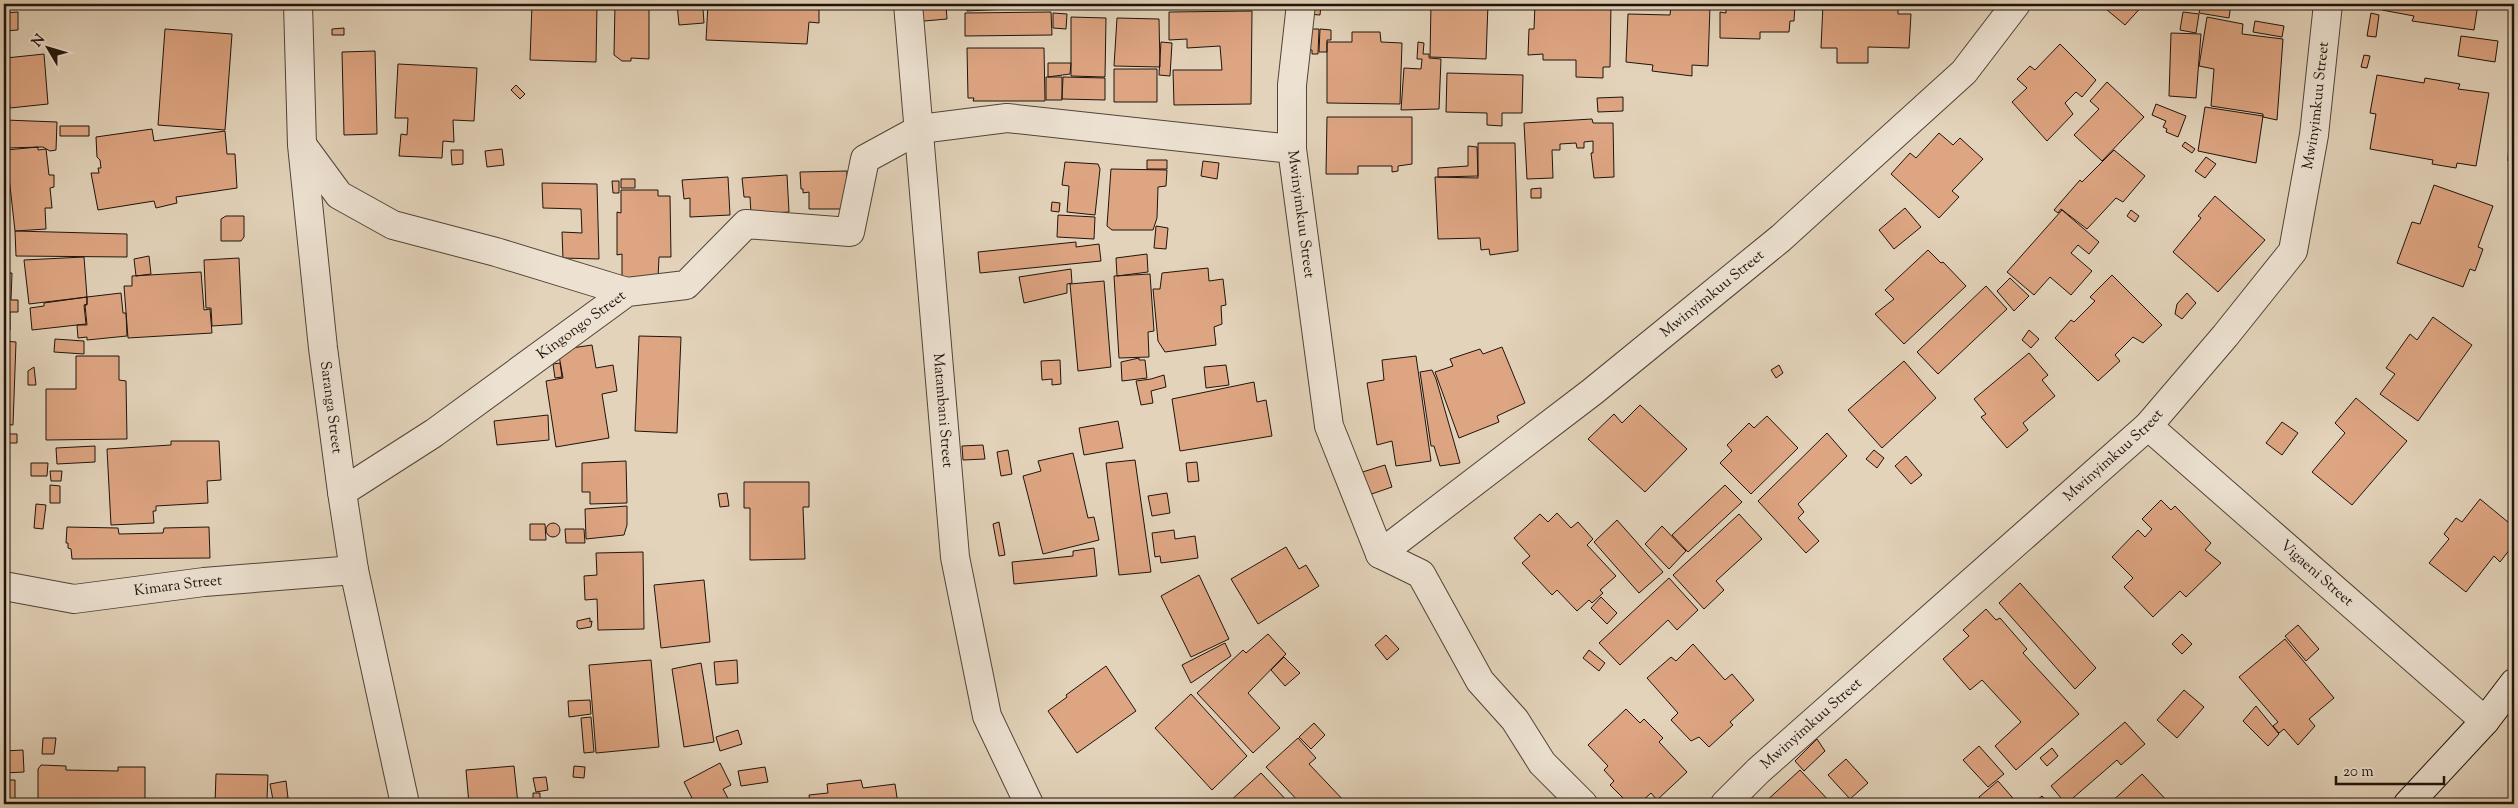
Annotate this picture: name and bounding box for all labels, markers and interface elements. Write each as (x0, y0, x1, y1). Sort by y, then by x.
north arrow (22, 22, 72, 72)
text: N (28, 31, 51, 52)
street label: Mwinyimkuu Street (2297, 41, 2334, 171)
street label: Mwinyimkuu Street (1282, 149, 1320, 280)
street label: Mwinyimkuu Street (1656, 245, 1769, 343)
street label: Kingongo Street (533, 286, 630, 365)
street label: Matambani Street (927, 352, 958, 469)
street label: Saranga Street (314, 360, 347, 455)
street label: Mwinyimkuu Street (2059, 405, 2168, 507)
street label: Vigaeni Street (2275, 535, 2358, 612)
street label: Kimara Street (133, 570, 223, 602)
street label: Mwinyimkuu Street (1756, 673, 1867, 774)
scale bar (2336, 753, 2443, 785)
text: 20 m (2343, 762, 2374, 783)

